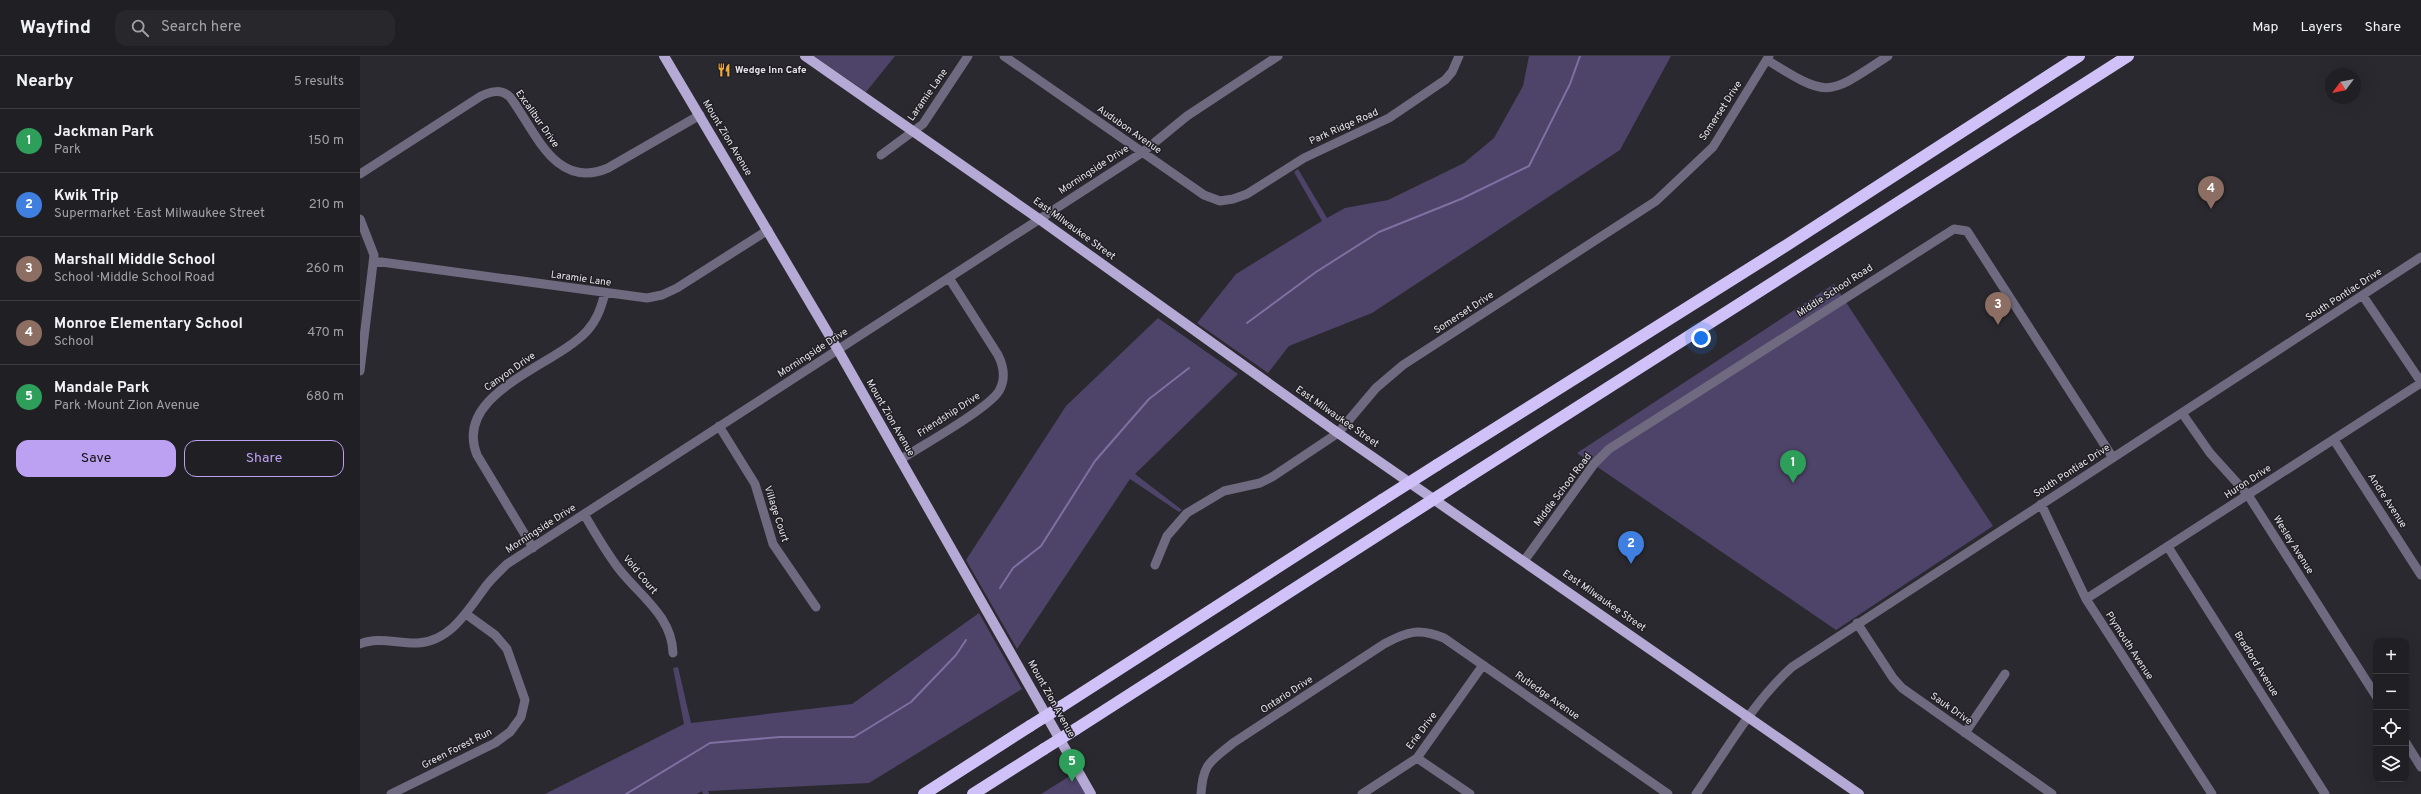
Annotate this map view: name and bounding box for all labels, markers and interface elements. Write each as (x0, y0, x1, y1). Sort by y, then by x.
search box (115, 10, 395, 46)
text: Wayfind (20, 16, 91, 40)
icon: search (129, 17, 151, 39)
text: Search here (161, 18, 241, 37)
text: Map (2252, 19, 2278, 36)
text: Layers (2300, 19, 2342, 36)
text: Share (2364, 19, 2401, 36)
restaurant icon: Wedge Inn Cafe (716, 62, 732, 78)
place label: Wedge Inn Cafe (735, 64, 807, 77)
street label: Laramie Lane (905, 66, 951, 124)
north arrow (2325, 68, 2361, 104)
text: Nearby (16, 71, 73, 93)
text: 5 results (294, 74, 344, 90)
street label: Somerset Drive (1697, 79, 1745, 143)
street label: Excalibur Drive (512, 88, 562, 150)
street label: Mount Zion Avenue (699, 98, 755, 178)
street label: Audubon Avenue (1094, 103, 1164, 157)
street label: Park Ridge Road (1307, 106, 1381, 148)
text: Jackman Park (54, 123, 154, 142)
text: 1 (26, 133, 32, 149)
text: 150 m (309, 133, 344, 149)
text: Park (54, 142, 81, 158)
street label: Morningside Drive (1056, 142, 1132, 198)
pin: 4 (2198, 176, 2224, 209)
text: Kwik Trip (54, 187, 119, 206)
street label: East Milwaukee Street (1030, 195, 1118, 263)
text: 2 (25, 197, 33, 213)
text: 210 m (309, 197, 344, 213)
text: Supermarket · East Milwaukee Street (54, 206, 265, 222)
text: Marshall Middle School (54, 251, 215, 270)
text: 3 (25, 261, 33, 277)
text: 260 m (306, 261, 344, 277)
street label: Middle School Road (1794, 262, 1876, 320)
street label: South Pontiac Drive (2303, 265, 2385, 325)
street label: Laramie Lane (550, 268, 612, 290)
text: School · Middle School Road (54, 270, 214, 286)
street label: Somerset Drive (1432, 289, 1496, 337)
pin: 3 (1985, 292, 2011, 325)
text: Monroe Elementary School (54, 315, 243, 334)
text: 4 (25, 325, 33, 341)
text: 470 m (307, 325, 344, 341)
street label: Morningside Drive (775, 325, 851, 381)
your location (1691, 328, 1711, 348)
text: School (54, 334, 94, 350)
street label: Canyon Drive (482, 349, 538, 395)
street label: Mount Zion Avenue (863, 377, 917, 459)
text: Mandale Park (54, 379, 149, 398)
street label: East Milwaukee Street (1293, 383, 1381, 451)
text: 5 (25, 389, 33, 405)
text: 680 m (306, 389, 344, 405)
street label: Friendship Drive (915, 390, 983, 440)
text: Park · Mount Zion Avenue (54, 398, 199, 414)
button: Save (16, 440, 176, 477)
button: Share (184, 440, 344, 477)
street label: South Pontiac Drive (2031, 441, 2113, 501)
pin: 1 (1780, 450, 1806, 483)
street label: Middle School Road (1531, 451, 1595, 529)
street label: Huron Drive (2222, 462, 2274, 502)
street label: Andre Avenue (2365, 471, 2409, 531)
street label: Village Court (761, 484, 791, 544)
street label: Morningside Drive (503, 501, 579, 557)
street label: Wesley Avenue (2270, 513, 2316, 577)
pin: 2 (1618, 531, 1644, 564)
street label: Vold Court (620, 553, 660, 597)
street label: East Milwaukee Street (1560, 567, 1648, 635)
street label: Plymouth Avenue (2102, 609, 2156, 683)
street label: Bradford Avenue (2231, 629, 2281, 699)
map controls (2373, 638, 2409, 782)
button: + (2373, 638, 2409, 674)
street label: Mount Zion Avenue (1024, 658, 1078, 740)
street label: Rutledge Avenue (1512, 669, 1582, 723)
street label: Ontario Drive (1258, 673, 1316, 717)
button: − (2373, 674, 2409, 710)
street label: Sauk Drive (1928, 690, 1974, 728)
street label: Erie Drive (1404, 710, 1440, 752)
button: locate (2373, 710, 2409, 746)
street label: Green Forest Run (420, 726, 494, 772)
button: layers (2373, 746, 2409, 782)
pin: 5 (1059, 749, 1085, 782)

